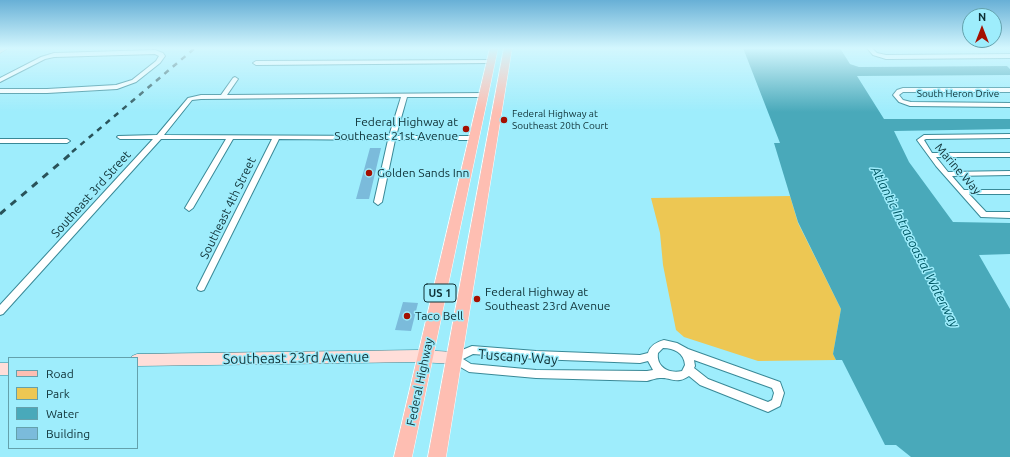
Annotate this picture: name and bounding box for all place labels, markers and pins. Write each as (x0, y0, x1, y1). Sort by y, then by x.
place label: Federal Highway at Southeast 20th Court (512, 108, 608, 132)
place label: Federal Highway at Southeast 21st Avenue (334, 115, 458, 143)
marker: Federal Highway at Southeast 20th Court (499, 115, 509, 125)
marker: Federal Highway at Southeast 21st Avenue (461, 124, 471, 134)
place label: Golden Sands Inn (377, 166, 469, 180)
marker: Golden Sands Inn (364, 168, 374, 178)
place label: Federal Highway at Southeast 23rd Avenue (485, 285, 610, 313)
marker: Federal Highway at Southeast 23rd Avenue (472, 294, 482, 304)
place label: Taco Bell (415, 309, 463, 323)
marker: Taco Bell (402, 311, 412, 321)

